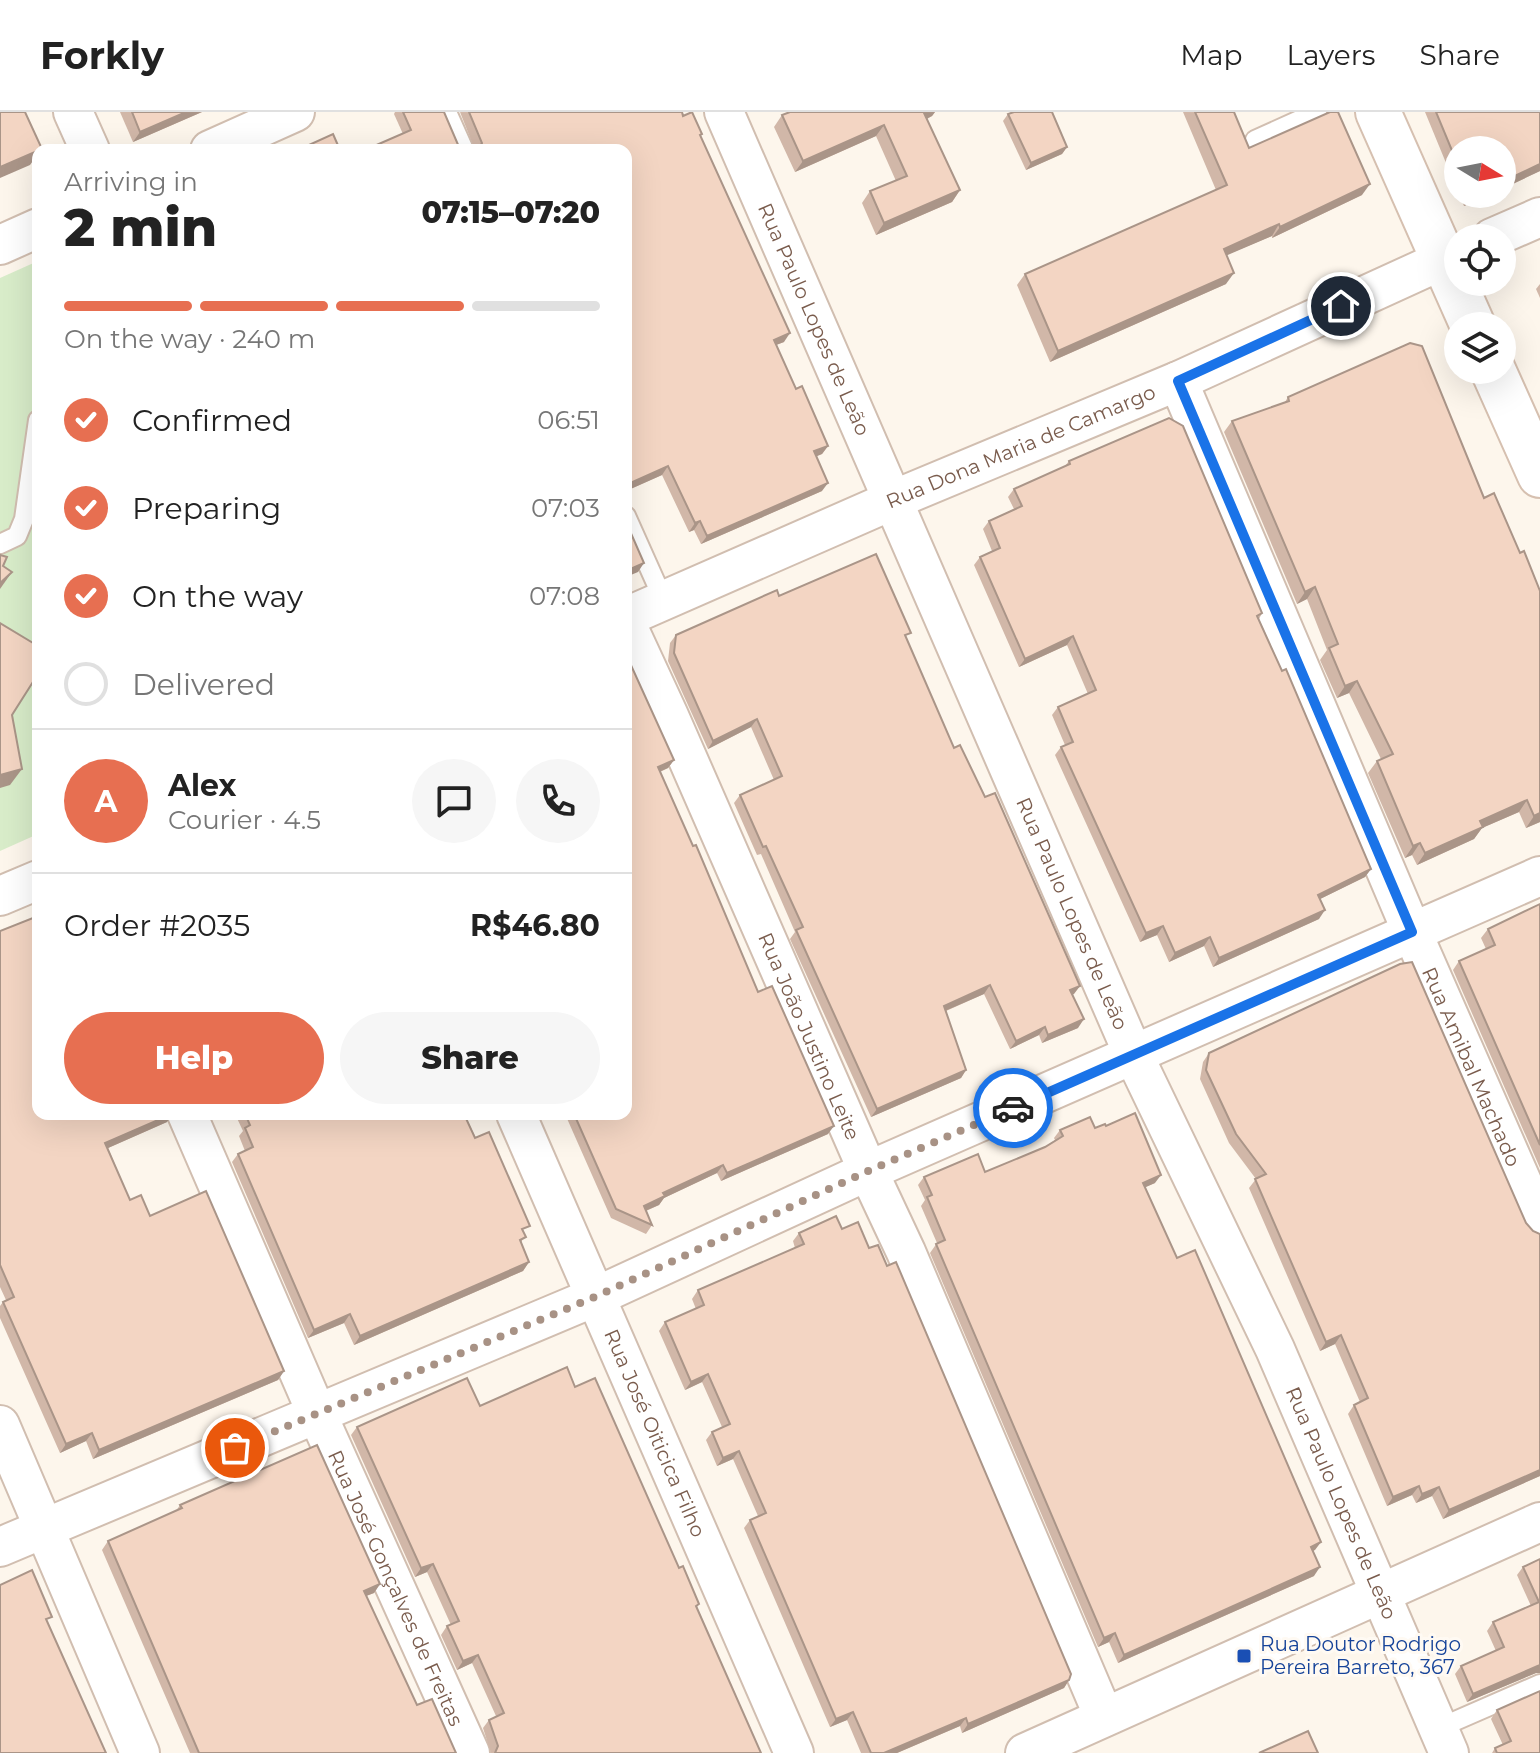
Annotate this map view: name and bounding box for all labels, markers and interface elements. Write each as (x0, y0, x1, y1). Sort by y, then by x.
text: Forkly (40, 32, 164, 79)
text: Map (1180, 38, 1243, 72)
text: Layers (1287, 38, 1376, 72)
text: Share (1420, 38, 1500, 72)
north arrow (1444, 136, 1516, 208)
map controls (1444, 136, 1516, 384)
text: Arriving in (64, 166, 198, 198)
text: 07:15–07:20 (421, 194, 600, 231)
text: 2 min (64, 196, 217, 259)
street label: Rua Paulo Lopes de Leão (753, 199, 875, 439)
button: locate (1444, 224, 1516, 296)
pin (1307, 272, 1375, 340)
icon: home (1319, 284, 1363, 328)
button: layers (1444, 312, 1516, 384)
text: On the way · 240 m (64, 323, 315, 355)
street label: Rua Dona Maria de Camargo (882, 380, 1159, 514)
icon: check (64, 398, 108, 442)
text: Confirmed (132, 402, 292, 439)
text: 06:51 (537, 404, 600, 436)
icon: check (64, 486, 108, 530)
text: Preparing (132, 490, 281, 527)
text: 07:03 (531, 492, 600, 524)
icon: check (64, 574, 108, 618)
text: On the way (132, 578, 303, 615)
text: 07:08 (529, 580, 600, 612)
text: Delivered (132, 666, 275, 703)
button: chat (412, 759, 496, 843)
button: phone (516, 759, 600, 843)
text: Alex (168, 767, 236, 804)
text: A (95, 783, 117, 820)
street label: Rua Paulo Lopes de Leão (1011, 794, 1133, 1034)
text: Courier · 4.5 (168, 804, 321, 836)
text: Order #2035 (64, 907, 250, 944)
text: R$46.80 (470, 907, 600, 944)
street label: Rua João Justino Leite (753, 929, 865, 1144)
street label: Rua Amibal Machado (1417, 963, 1526, 1170)
button: Help (64, 1012, 324, 1104)
button: Share (340, 1012, 600, 1104)
courier (973, 1068, 1053, 1148)
icon: car (991, 1086, 1035, 1130)
street label: Rua José Oiticica Filho (599, 1325, 711, 1541)
street label: Rua Paulo Lopes de Leão (1281, 1383, 1402, 1623)
pin (201, 1414, 269, 1482)
icon: bag (213, 1426, 257, 1470)
street label: Rua José Gonçalves de Freitas (323, 1446, 468, 1730)
place label: Rua Doutor Rodrigo Pereira Barreto, 367 (1260, 1632, 1461, 1679)
marker: Rua Doutor Rodrigo Pereira Barreto, 367 (1235, 1647, 1253, 1665)

